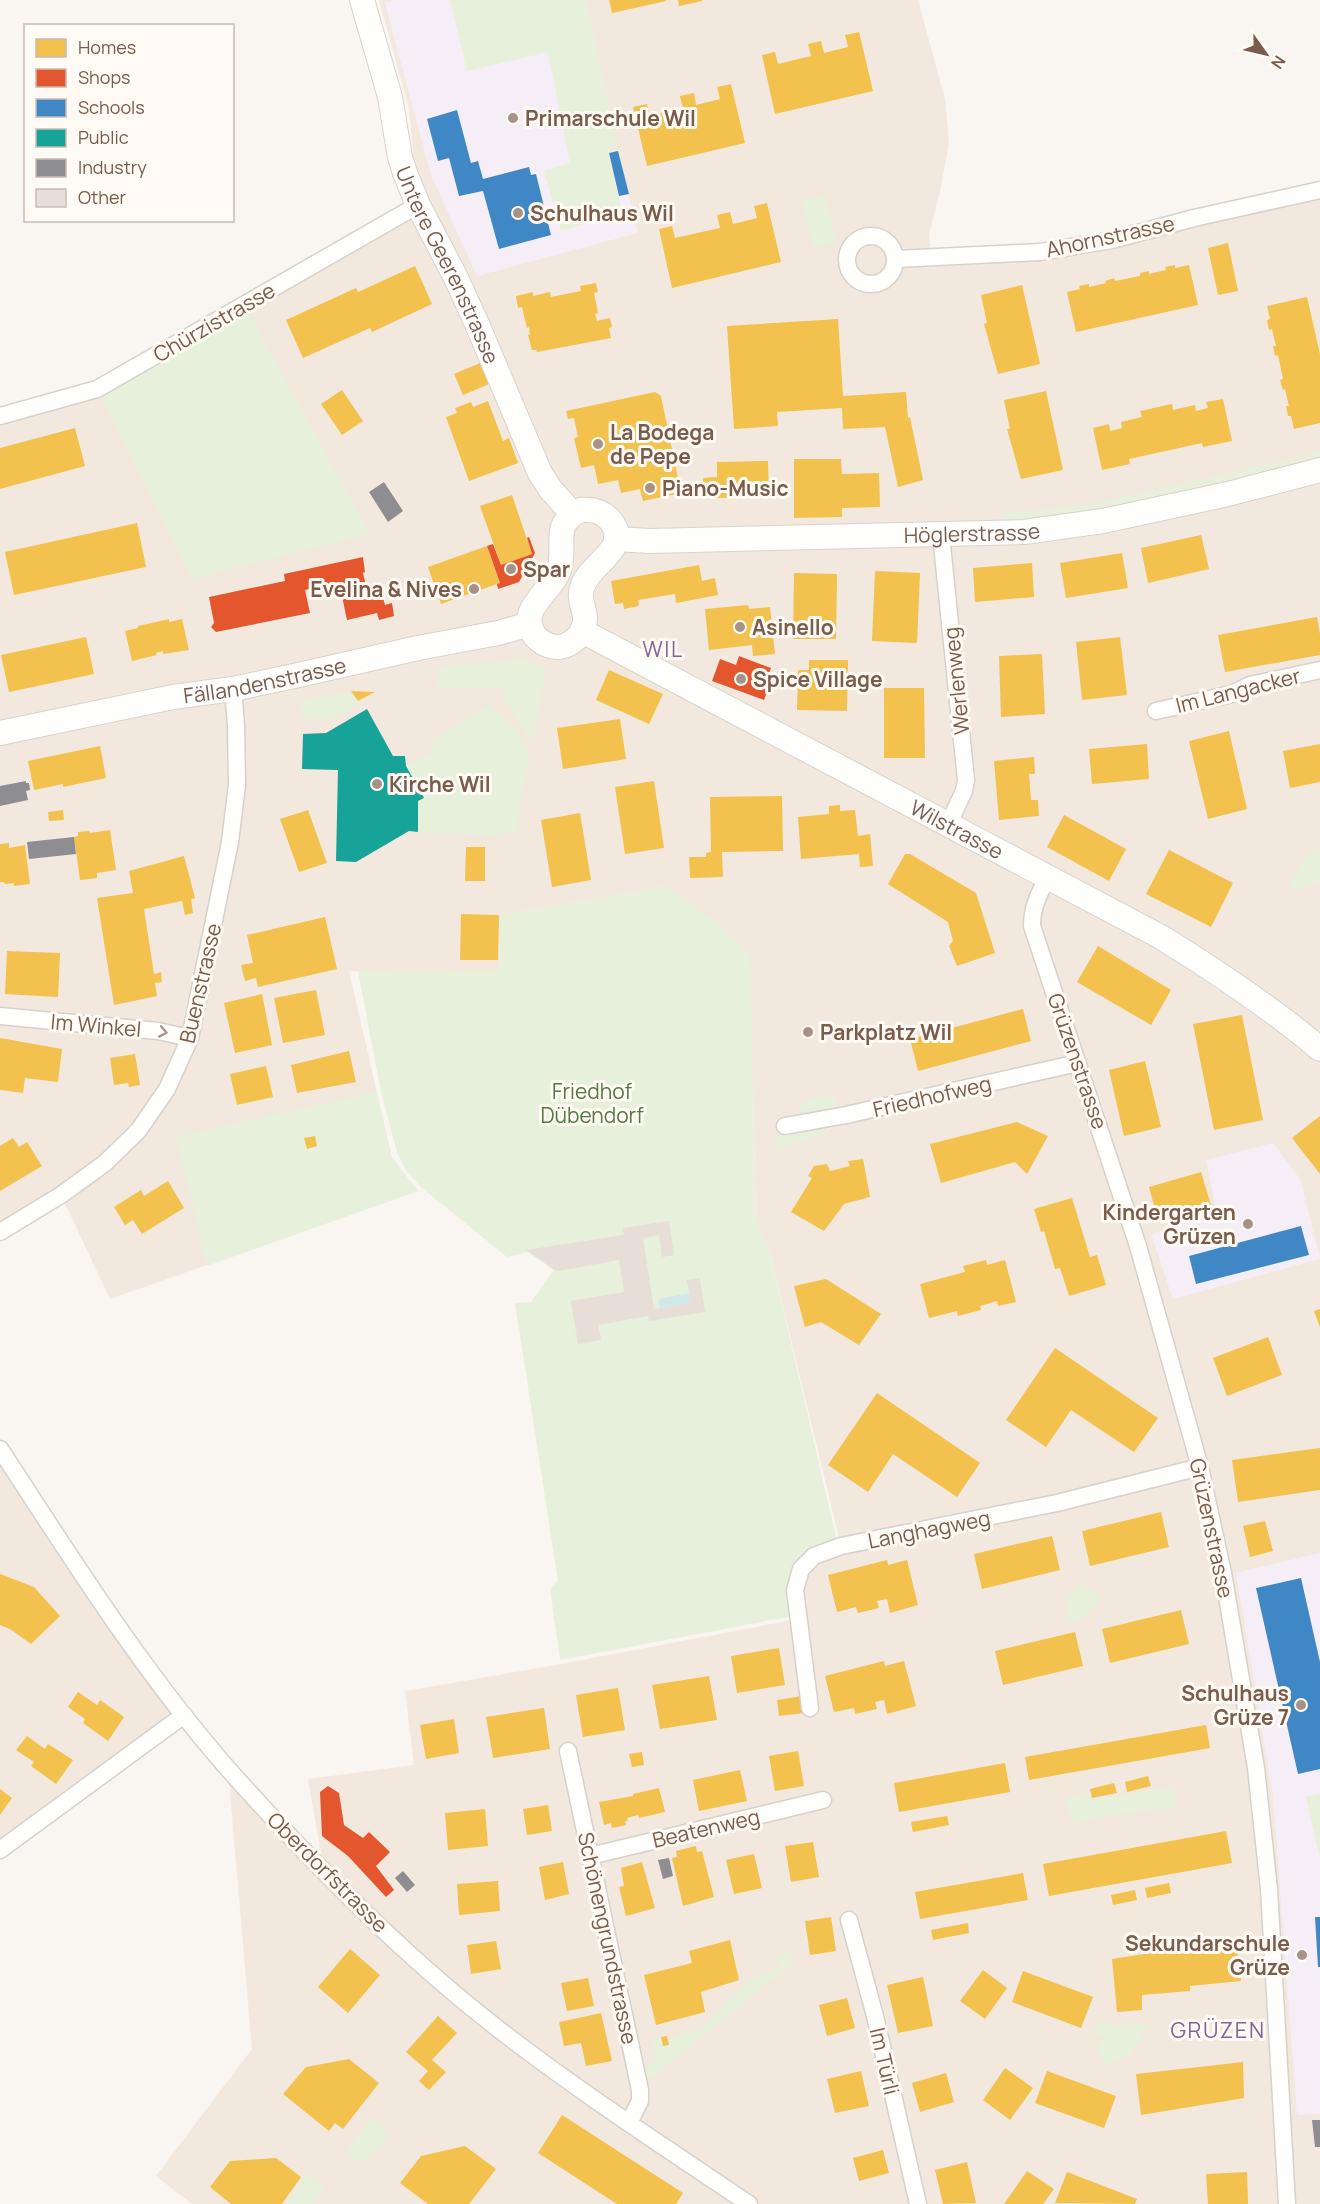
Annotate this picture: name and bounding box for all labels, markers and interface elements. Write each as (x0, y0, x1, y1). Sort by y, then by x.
legend (24, 24, 234, 222)
north arrow (1236, 24, 1296, 84)
text: Homes (78, 35, 136, 59)
text: N (1266, 51, 1291, 73)
text: Shops (78, 65, 130, 89)
text: Schools (78, 95, 145, 119)
place label: Primarschule Wil (525, 104, 696, 132)
marker: Primarschule Wil (506, 111, 520, 125)
text: Public (78, 125, 129, 149)
text: Industry (78, 155, 147, 179)
street label: Untere Geerenstrasse (390, 162, 506, 368)
text: Other (78, 185, 126, 209)
place label: Schulhaus Wil (530, 199, 674, 227)
marker: Schulhaus Wil (511, 206, 525, 220)
street label: Ahornstrasse (1043, 209, 1177, 263)
street label: Chürzistrasse (148, 276, 280, 368)
place label: La Bodega de Pepe (610, 418, 714, 470)
marker: La Bodega de Pepe (591, 437, 605, 451)
place label: Piano-Music (662, 474, 789, 502)
marker: Piano-Music (643, 481, 657, 495)
street label: Höglerstrasse (903, 516, 1042, 549)
place label: Spar (523, 555, 570, 583)
marker: Spar (504, 562, 518, 576)
place label: Evelina & Nives (310, 575, 462, 603)
marker: Evelina & Nives (467, 582, 481, 596)
place label: Asinello (752, 613, 834, 641)
marker: Asinello (733, 620, 747, 634)
street label: Werlenweg (936, 626, 976, 736)
district label: WIL (642, 634, 684, 664)
street label: Fällandenstrasse (182, 651, 349, 709)
street label: Im Langacker (1173, 661, 1304, 719)
place label: Spice Village (753, 665, 883, 693)
marker: Spice Village (734, 672, 748, 686)
place label: Kirche Wil (389, 770, 491, 798)
marker: Kirche Wil (370, 777, 384, 791)
street label: Wilstrasse (905, 793, 1008, 865)
street label: Buenstrasse (173, 920, 227, 1046)
street label: Grüzenstrasse (1042, 989, 1114, 1133)
street label: Im Winkel (49, 1007, 143, 1043)
place label: Parkplatz Wil (820, 1018, 952, 1046)
one-way arrow (157, 1025, 167, 1038)
marker: Parkplatz Wil (801, 1025, 815, 1039)
street label: Friedhofweg (870, 1069, 994, 1123)
park label: Friedhof Dübendorf (540, 1077, 644, 1129)
place label: Kindergarten Grüzen (1103, 1198, 1236, 1250)
marker: Kindergarten Grüzen (1241, 1217, 1255, 1231)
street label: Grüzenstrasse (1184, 1456, 1240, 1600)
street label: Langhagweg (865, 1503, 993, 1555)
place label: Schulhaus Grüze 7 (1181, 1679, 1289, 1731)
marker: Schulhaus Grüze 7 (1294, 1698, 1308, 1712)
street label: Beatenweg (650, 1802, 762, 1854)
street label: Oberdorfstrasse (262, 1806, 394, 1938)
street label: Schönengrundstrasse (572, 1829, 644, 2047)
place label: Sekundarschule Grüze (1125, 1929, 1290, 1981)
marker: Sekundarschule Grüze (1295, 1948, 1309, 1962)
district label: GRÜZEN (1171, 2015, 1265, 2045)
street label: Im Türli (864, 2025, 906, 2097)

